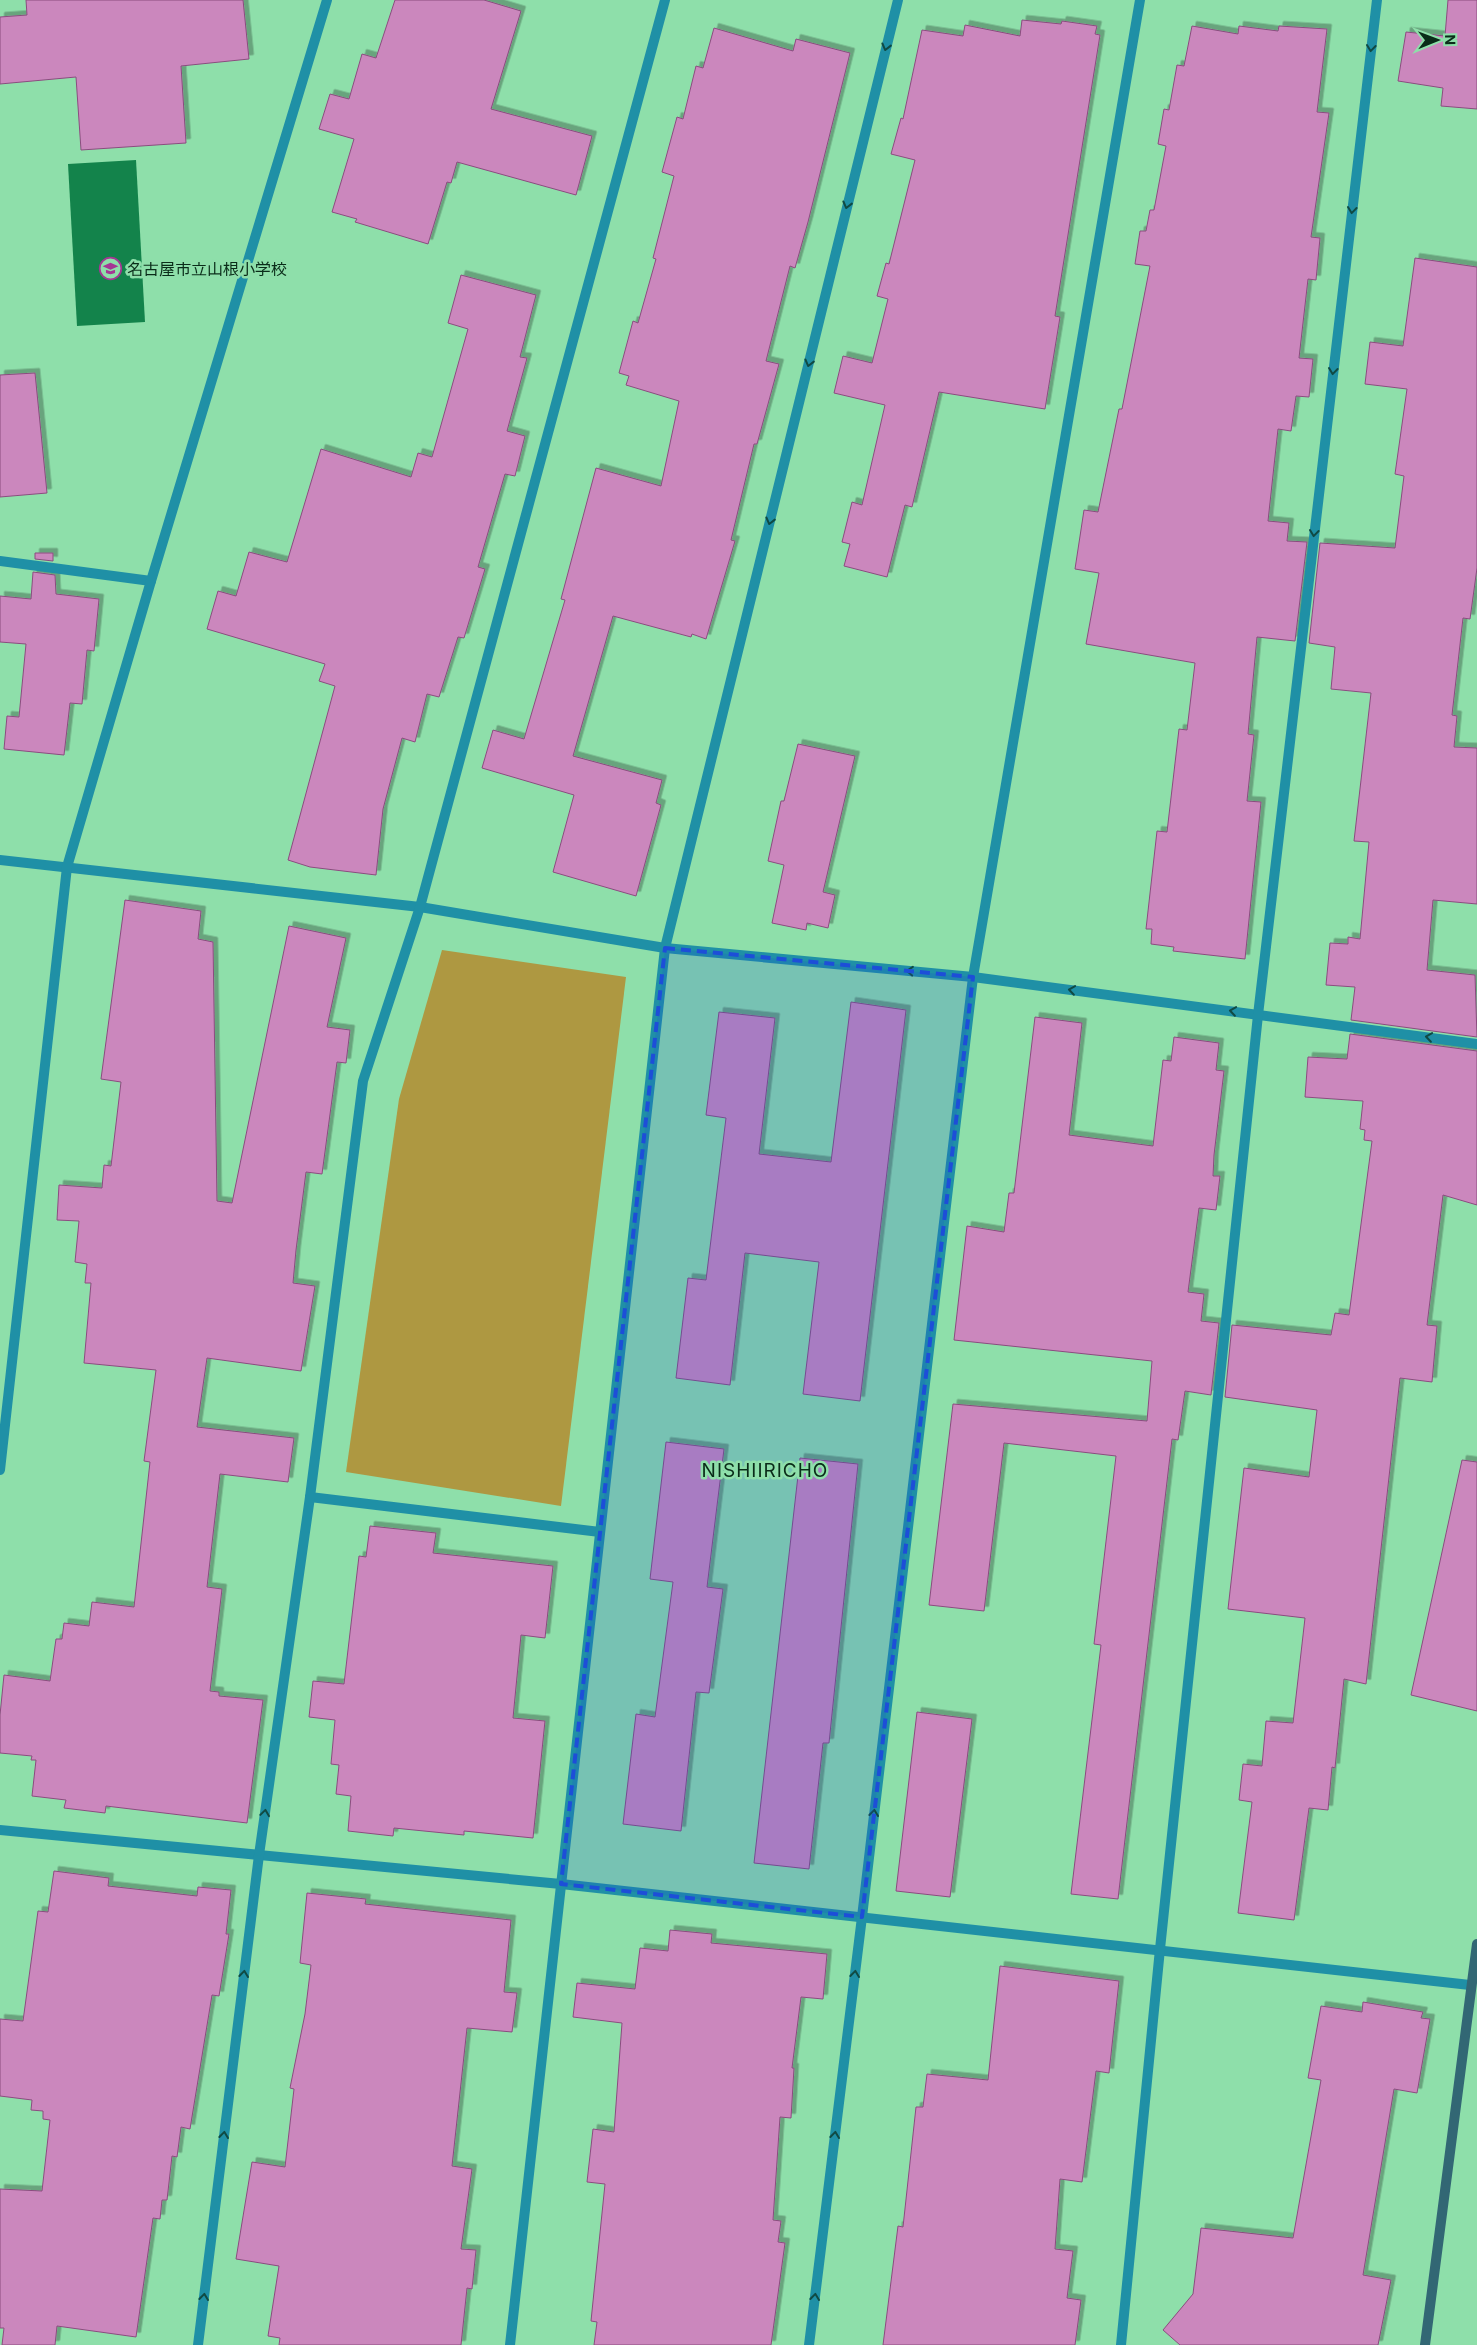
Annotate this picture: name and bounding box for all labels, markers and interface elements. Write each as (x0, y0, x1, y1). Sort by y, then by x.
north arrow (1412, 15, 1462, 65)
text: N (1442, 34, 1459, 45)
one-way arrow (881, 43, 892, 52)
one-way arrow (1366, 45, 1377, 53)
one-way arrow (843, 201, 853, 209)
one-way arrow (1347, 206, 1358, 214)
school or university icon: 名古屋市立山根小学校 (99, 257, 123, 281)
place label: 名古屋市立山根小学校 (127, 259, 287, 279)
one-way arrow (804, 358, 815, 367)
one-way arrow (1328, 368, 1339, 376)
one-way arrow (765, 516, 776, 525)
one-way arrow (1309, 529, 1320, 537)
one-way arrow (906, 966, 914, 977)
one-way arrow (1068, 985, 1076, 996)
one-way arrow (1229, 1006, 1237, 1017)
one-way arrow (1424, 1033, 1433, 1043)
district label: NISHIIRICHO (702, 1459, 828, 1482)
one-way arrow (868, 1808, 879, 1816)
one-way arrow (260, 1809, 270, 1817)
one-way arrow (239, 1970, 249, 1978)
one-way arrow (849, 1970, 860, 1978)
one-way arrow (219, 2131, 229, 2140)
one-way arrow (829, 2131, 840, 2139)
one-way arrow (198, 2292, 209, 2300)
one-way arrow (809, 2292, 820, 2300)

